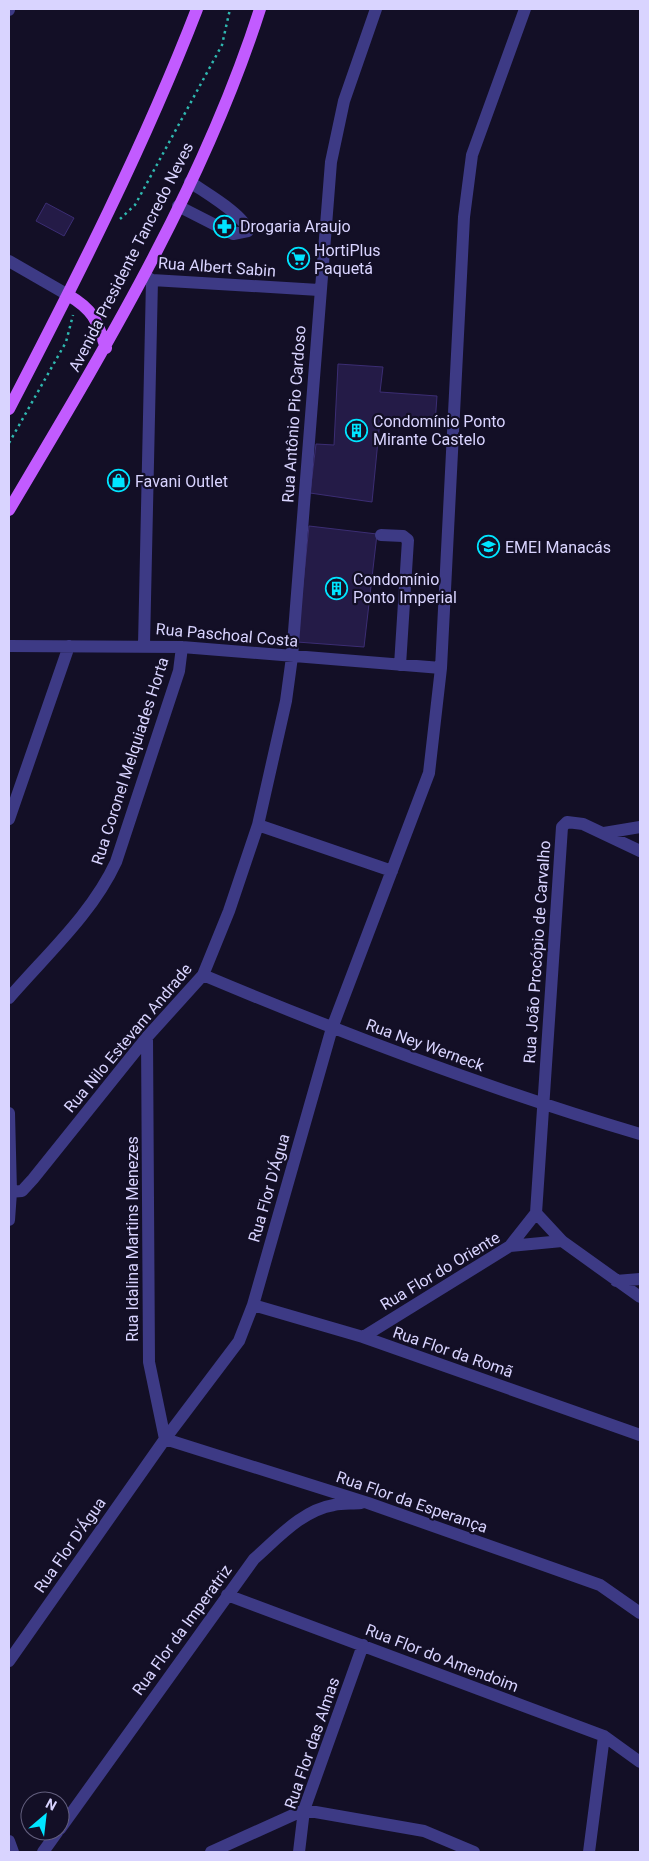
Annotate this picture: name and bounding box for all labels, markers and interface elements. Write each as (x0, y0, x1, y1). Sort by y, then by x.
street label: Avenida Presidente Tancredo Neves (65, 139, 197, 375)
pharmacy icon: Drogaria Araujo (212, 214, 236, 238)
place label: Drogaria Araujo (240, 217, 351, 236)
place label: HortiPlus Paquetá (314, 241, 381, 278)
supermarket icon: HortiPlus Paquetá (286, 247, 310, 271)
street label: Rua Albert Sabin (157, 253, 277, 281)
street label: Rua Antônio Pio Cardoso (278, 325, 310, 503)
place label: Condomínio Ponto Mirante Castelo (373, 412, 506, 449)
building icon: Condomínio Ponto Mirante Castelo (345, 418, 369, 442)
shop icon: Favani Outlet (107, 469, 131, 493)
place label: Favani Outlet (135, 472, 228, 491)
school or university icon: EMEI Manacás (477, 535, 501, 559)
place label: EMEI Manacás (505, 538, 611, 557)
place label: Condomínio Ponto Imperial (353, 570, 457, 607)
building icon: Condomínio Ponto Imperial (325, 576, 349, 600)
street label: Rua Paschoal Costa (155, 619, 299, 651)
street label: Rua Coronel Melquiades Horta (87, 655, 173, 867)
street label: Rua João Procópio de Carvalho (520, 840, 554, 1064)
street label: Rua Nilo Estevam Andrade (60, 960, 196, 1116)
street label: Rua Ney Werneck (363, 1015, 488, 1075)
street label: Rua Flor D'Água (244, 1132, 294, 1244)
street label: Rua Idalina Martins Menezes (123, 1136, 142, 1342)
street label: Rua Flor do Oriente (377, 1228, 503, 1314)
street label: Rua Flor da Romã (390, 1323, 516, 1381)
street label: Rua Flor da Esperança (334, 1467, 490, 1537)
street label: Rua Flor D'Água (30, 1494, 110, 1596)
street label: Rua Flor da Imperatriz (128, 1561, 236, 1699)
street label: Rua Flor do Amendoim (363, 1620, 521, 1696)
street label: Rua Flor das Almas (281, 1675, 343, 1811)
north arrow (20, 1791, 70, 1841)
text: N (43, 1795, 59, 1814)

